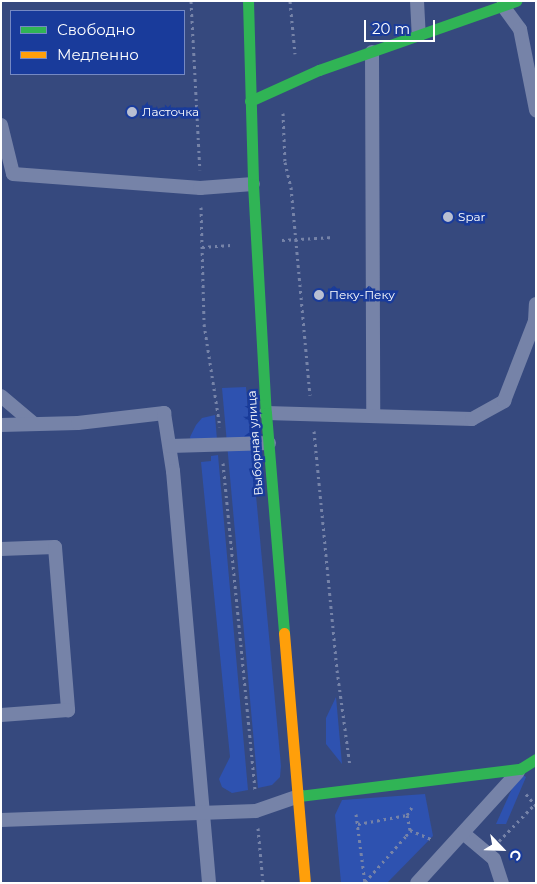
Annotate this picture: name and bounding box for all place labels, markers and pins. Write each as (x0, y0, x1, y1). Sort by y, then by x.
place label: Ласточка (142, 105, 199, 119)
marker: Ласточка (126, 106, 138, 118)
place label: Spar (458, 210, 485, 224)
marker: Spar (442, 211, 454, 223)
place label: Пеку-Пеку (329, 288, 395, 302)
marker: Пеку-Пеку (313, 289, 325, 301)

